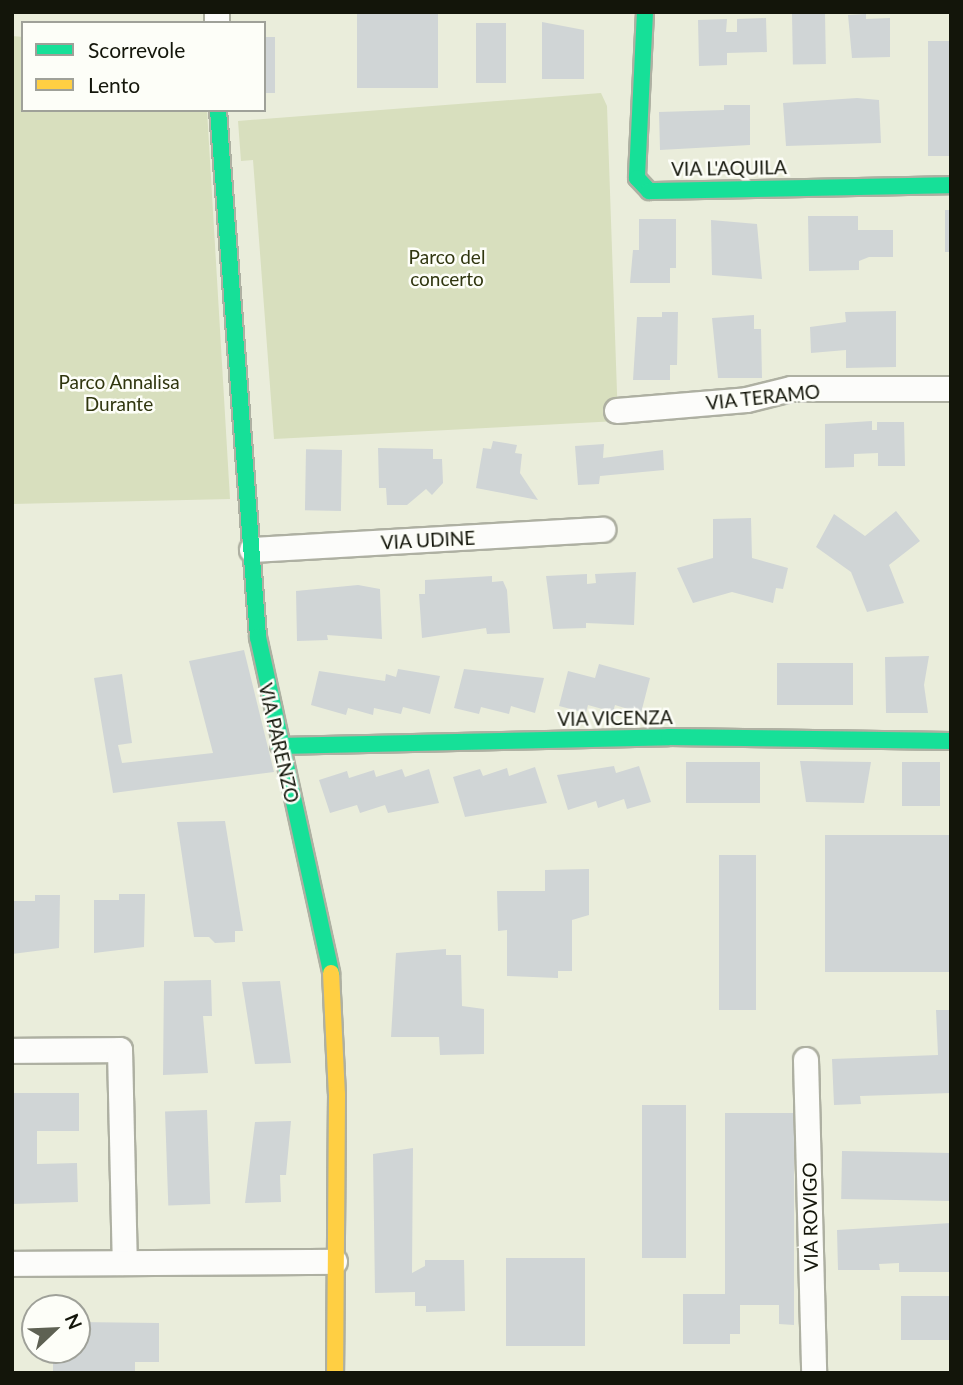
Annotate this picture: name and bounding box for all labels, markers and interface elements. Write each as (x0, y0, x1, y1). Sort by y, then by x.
legend (21, 21, 266, 112)
text: Scorrevole (88, 37, 185, 62)
text: Lento (88, 72, 140, 97)
street label: VIA L'AQUILA (671, 156, 787, 180)
park label: Parco del concerto (409, 246, 485, 290)
park label: Parco Annalisa Durante (58, 371, 180, 415)
street label: VIA TERAMO (704, 380, 822, 414)
street label: VIA UDINE (380, 526, 476, 554)
street label: VIA PARENZO (254, 681, 304, 805)
street label: VIA VICENZA (557, 706, 673, 730)
street label: VIA ROVIGO (798, 1162, 822, 1272)
north arrow (21, 1294, 91, 1364)
text: N (61, 1310, 87, 1333)

